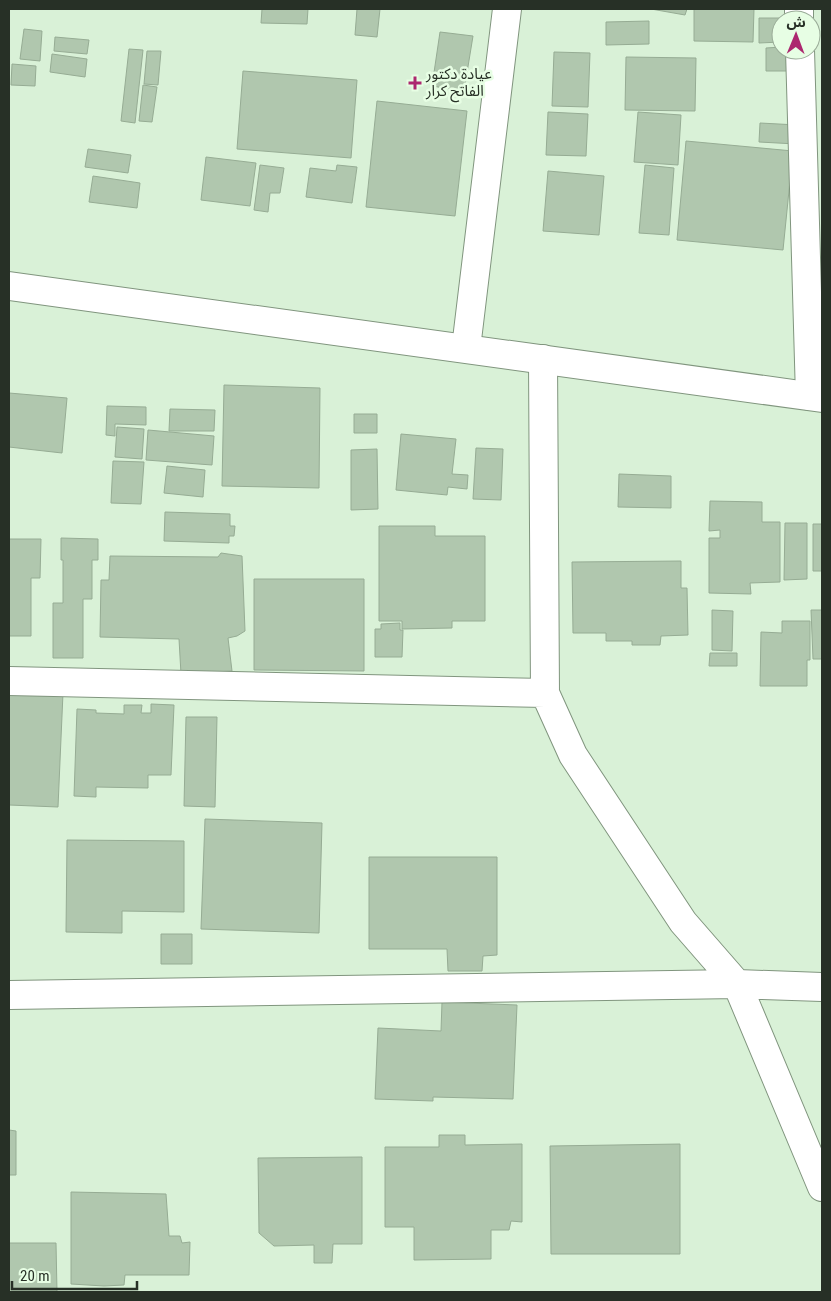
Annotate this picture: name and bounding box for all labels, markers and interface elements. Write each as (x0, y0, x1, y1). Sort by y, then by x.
north arrow (771, 10, 821, 60)
text: ش (786, 14, 806, 30)
place label: عيادة دكتور الفاتح كرار (425, 65, 492, 103)
marker: عيادة دكتور الفاتح كرار (408, 76, 422, 90)
scale bar (12, 1258, 138, 1290)
text: 20 m (20, 1267, 50, 1285)

